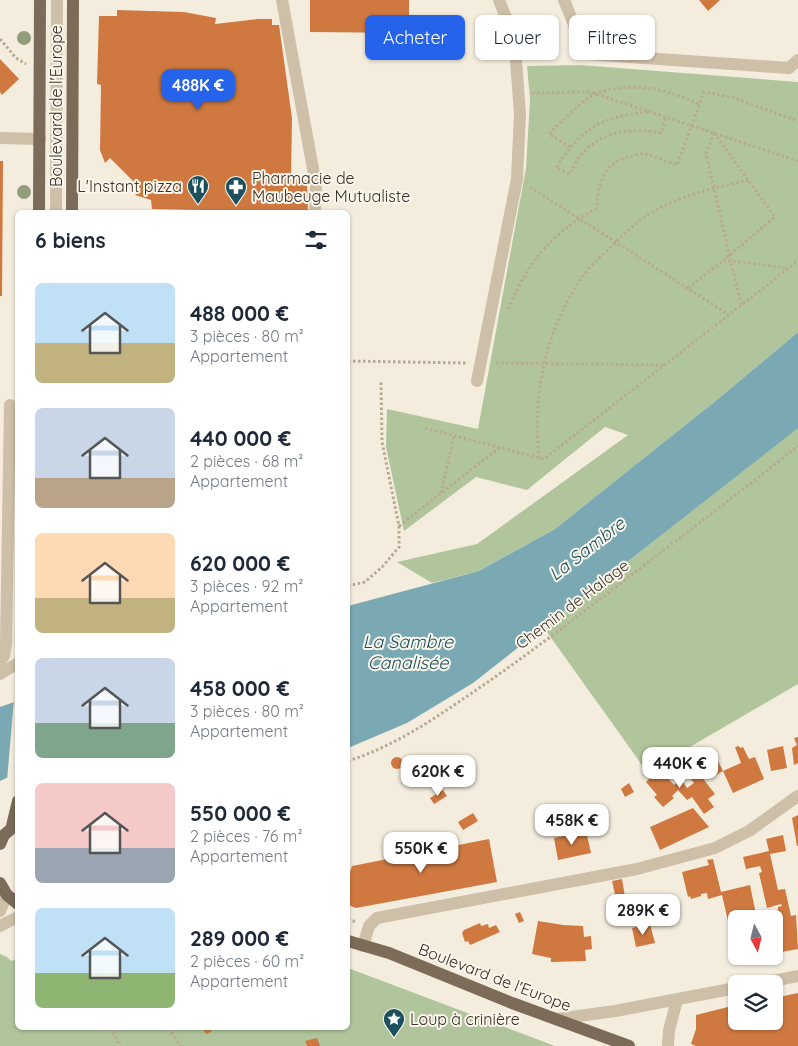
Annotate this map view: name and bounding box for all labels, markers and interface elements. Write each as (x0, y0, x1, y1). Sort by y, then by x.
chip: Acheter (365, 15, 465, 60)
chip: Louer (475, 15, 559, 60)
chip: Filtres (569, 15, 655, 60)
street label: Boulevard de l'Europe (46, 25, 66, 187)
pin: 488K € (157, 68, 239, 111)
text: 488K € (172, 75, 224, 95)
place label: Pharmacie de Maubeuge Mutualiste (252, 168, 410, 206)
restaurant icon: L'Instant pizza (186, 174, 210, 205)
pharmacy icon: Pharmacie de Maubeuge Mutualiste (224, 175, 248, 206)
place label: L'Instant pizza (77, 176, 182, 196)
icon: filters (302, 226, 330, 254)
text: 6 biens (35, 227, 106, 253)
text: 488 000 € (190, 300, 289, 326)
icon: home (75, 303, 135, 363)
text: 3 pièces · 80 m² (190, 326, 304, 346)
text: Appartement (190, 346, 288, 366)
text: 440 000 € (190, 425, 291, 451)
icon: home (75, 428, 135, 488)
text: 2 pièces · 68 m² (190, 451, 303, 471)
text: Appartement (190, 471, 288, 491)
water label: La Sambre (544, 511, 630, 586)
text: 620 000 € (190, 550, 290, 576)
icon: home (75, 553, 135, 613)
street label: Chemin de Halage (511, 555, 633, 653)
text: 3 pièces · 92 m² (190, 576, 303, 596)
text: Appartement (190, 596, 288, 616)
water label: La Sambre Canalisée (363, 630, 454, 674)
text: 458 000 € (190, 675, 290, 701)
icon: home (75, 678, 135, 738)
text: 3 pièces · 80 m² (190, 701, 304, 721)
text: Appartement (190, 721, 288, 741)
pin: 440K € (639, 746, 721, 789)
text: 440K € (653, 753, 707, 773)
pin: 620K € (397, 754, 479, 797)
text: 620K € (412, 761, 464, 781)
text: 550 000 € (190, 800, 291, 826)
icon: home (75, 803, 135, 863)
pin: 458K € (531, 804, 613, 846)
text: 458K € (546, 810, 598, 830)
text: 2 pièces · 76 m² (190, 826, 302, 846)
pin: 550K € (380, 832, 462, 874)
text: 550K € (394, 838, 448, 858)
text: Appartement (190, 846, 288, 866)
pin: 289K € (602, 894, 684, 936)
text: 289K € (617, 900, 669, 920)
north arrow (728, 910, 782, 965)
map controls (728, 910, 783, 1030)
text: 289 000 € (190, 925, 289, 951)
icon: home (75, 928, 135, 988)
street label: Boulevard de l'Europe (416, 939, 574, 1015)
text: 2 pièces · 60 m² (190, 951, 304, 971)
text: Appartement (190, 971, 288, 991)
button: layers (728, 975, 783, 1030)
place icon: Loup à crinière (382, 1007, 406, 1038)
place label: Loup à crinière (410, 1009, 520, 1029)

